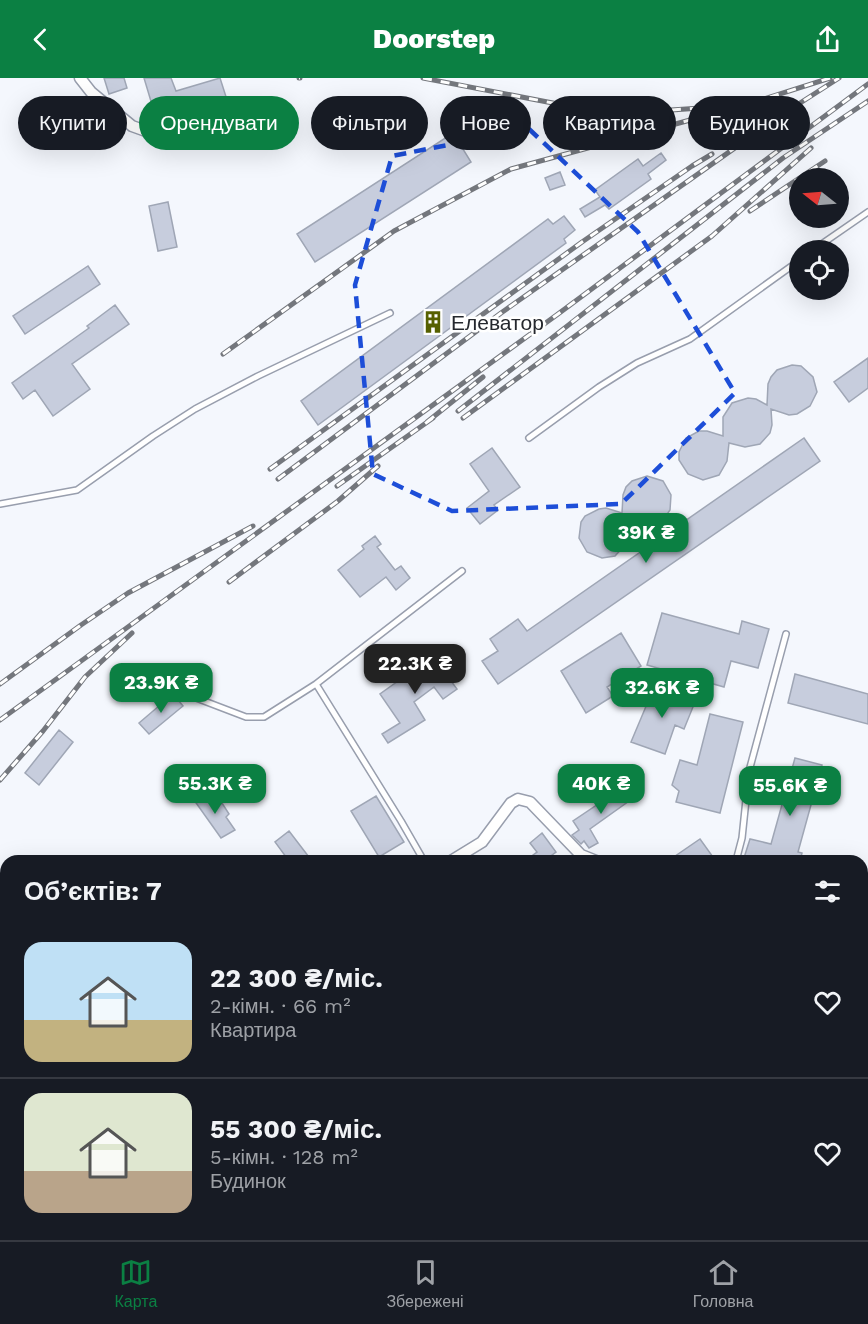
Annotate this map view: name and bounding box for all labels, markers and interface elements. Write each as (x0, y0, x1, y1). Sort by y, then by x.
icon: back (24, 23, 57, 56)
text: Doorstep (373, 23, 495, 55)
icon: share (811, 23, 844, 56)
chip: Купити (18, 96, 127, 150)
chip: Орендувати (139, 96, 299, 150)
chip: Фільтри (311, 96, 428, 150)
chip: Нове (440, 96, 531, 150)
chip: Квартира (543, 96, 676, 150)
chip: Будинок (688, 96, 810, 150)
north arrow (789, 168, 849, 228)
map controls (789, 168, 849, 300)
button: locate (789, 240, 849, 300)
building icon: Елеватор (420, 309, 446, 335)
place label: Елеватор (451, 310, 544, 335)
pin: 39K ₴ (604, 513, 688, 564)
text: 39K ₴ (618, 520, 675, 544)
pin: 22.3K ₴ (360, 644, 470, 695)
text: 22.3K ₴ (378, 651, 452, 675)
pin: 23.9K ₴ (106, 663, 216, 714)
pin: 32.6K ₴ (607, 668, 717, 719)
text: 23.9K ₴ (124, 670, 198, 694)
text: 32.6K ₴ (625, 675, 699, 699)
pin: 55.3K ₴ (160, 764, 270, 815)
pin: 40K ₴ (559, 764, 643, 815)
pin: 55.6K ₴ (735, 766, 845, 817)
text: 55.3K ₴ (178, 771, 252, 795)
text: 40K ₴ (572, 771, 630, 795)
text: 55.6K ₴ (753, 773, 827, 797)
icon: filters (811, 875, 844, 908)
text: Об’єктів: 7 (24, 876, 162, 906)
text: 22 300 ₴/міс. (210, 963, 383, 993)
icon: home (72, 966, 144, 1038)
icon: heart (811, 986, 844, 1019)
text: 2-кімн. · 66 m² (210, 994, 350, 1018)
text: Квартира (210, 1018, 296, 1042)
text: 55 300 ₴/міс. (210, 1114, 382, 1144)
icon: home (72, 1117, 144, 1189)
icon: heart (811, 1137, 844, 1170)
text: 5-кімн. · 128 m² (210, 1145, 358, 1169)
text: Будинок (210, 1169, 286, 1193)
tab: Карта (115, 1256, 157, 1311)
tab: Збережені (386, 1256, 464, 1311)
tab: Головна (693, 1256, 753, 1311)

